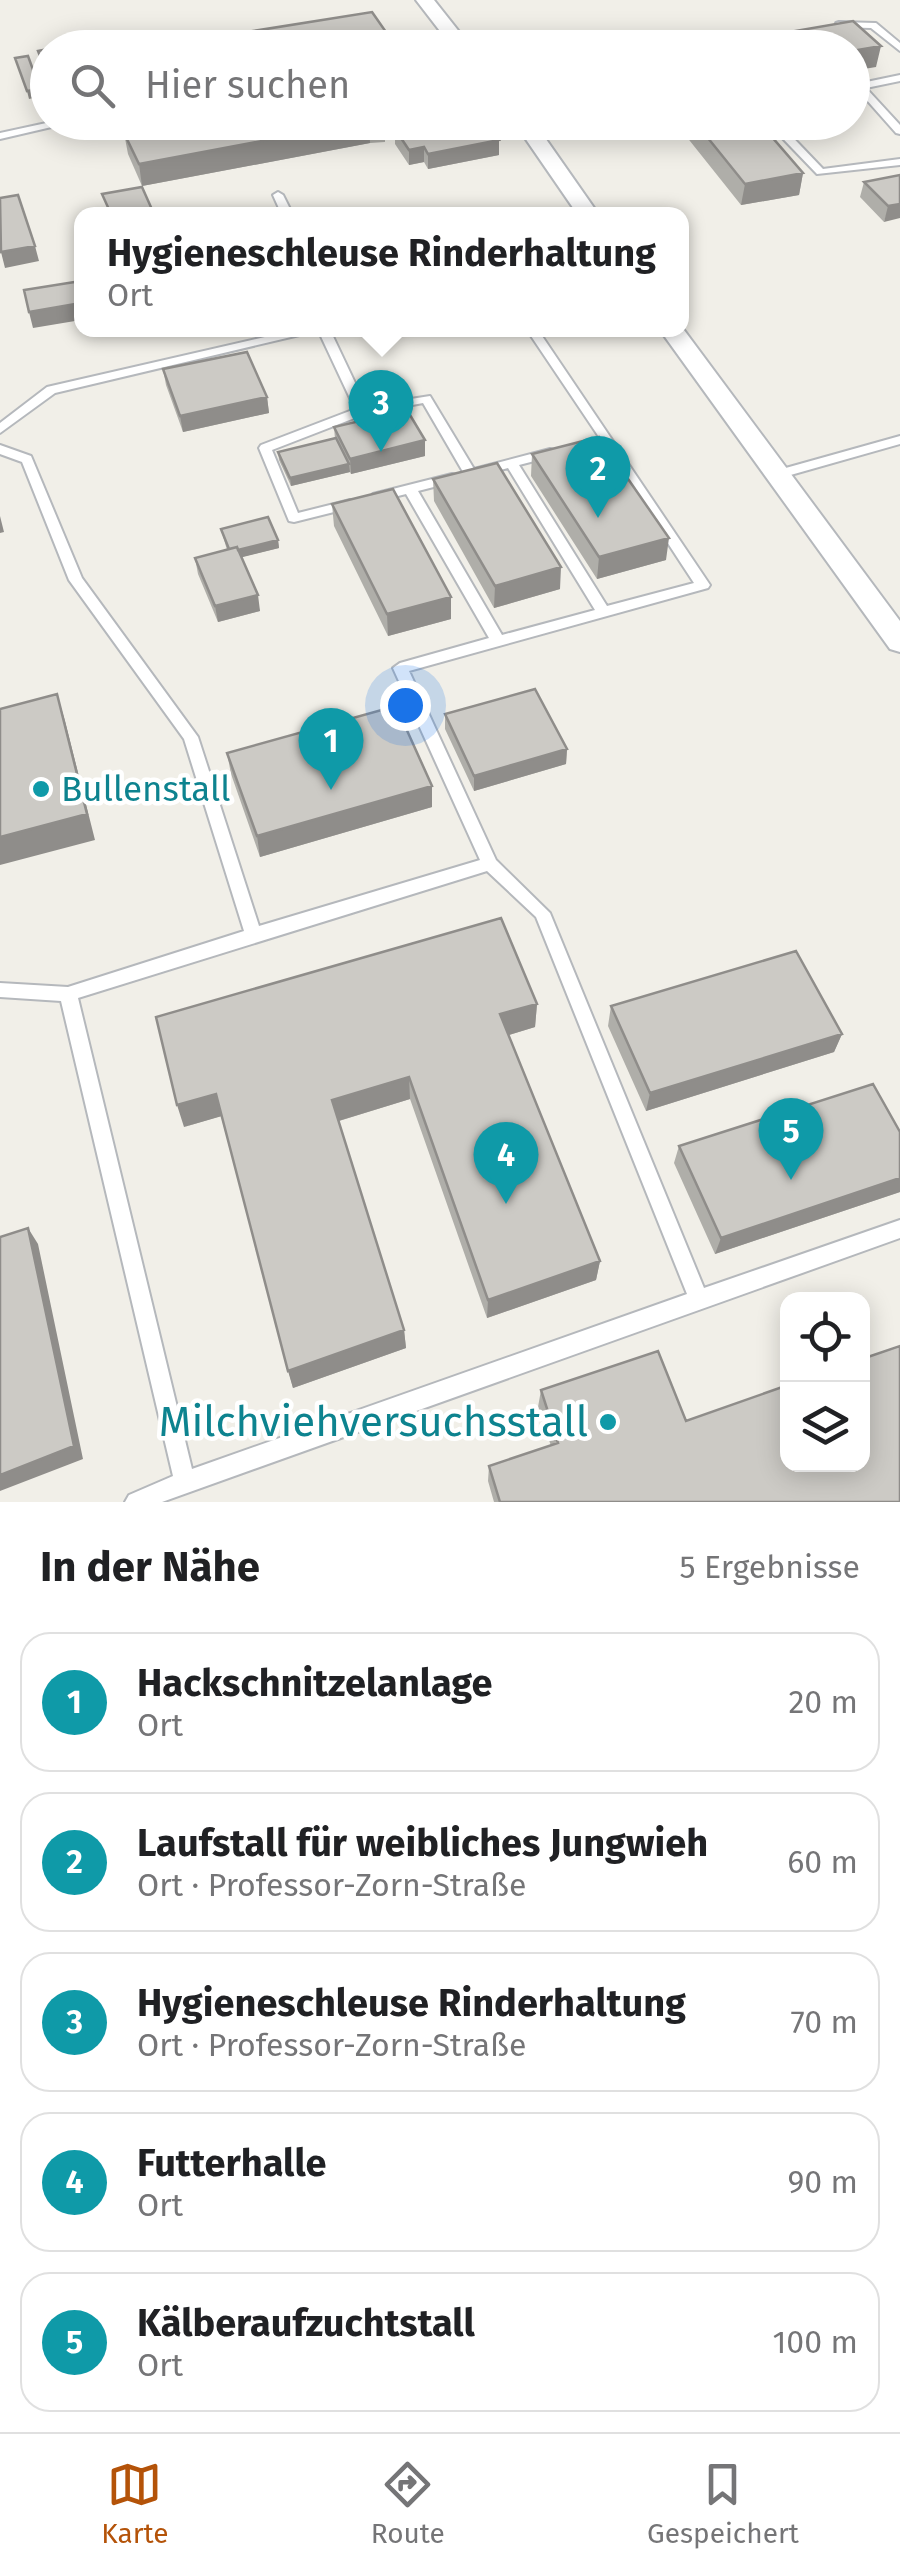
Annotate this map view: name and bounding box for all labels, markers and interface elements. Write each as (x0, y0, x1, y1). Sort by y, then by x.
search box (30, 30, 870, 140)
icon: search (65, 58, 120, 113)
text: Hier suchen (145, 62, 350, 108)
popup (74, 207, 689, 337)
text: Hygieneschleuse Rinderhaltung (107, 230, 656, 276)
text: Ort (107, 276, 153, 314)
pin: 3 (348, 370, 414, 452)
pin: 2 (566, 436, 630, 518)
your location (380, 680, 431, 731)
pin: 1 (298, 708, 364, 790)
place label: Bullenstall (61, 768, 231, 810)
marker: Bullenstall (30, 778, 52, 800)
pin: 5 (758, 1098, 824, 1180)
pin: 4 (474, 1122, 538, 1204)
map controls (780, 1292, 870, 1472)
button: locate (780, 1292, 870, 1382)
button: layers (780, 1382, 870, 1472)
place label: Milchviehversuchsstall (159, 1397, 588, 1447)
marker: Milchviehversuchsstall (597, 1411, 619, 1433)
text: In der Nähe (40, 1542, 260, 1592)
text: 5 Ergebnisse (679, 1548, 860, 1586)
text: Hackschnitzelanlage (137, 1660, 492, 1706)
text: 1 (67, 1683, 82, 1721)
text: 20 m (788, 1683, 858, 1721)
text: Ort (137, 1706, 183, 1744)
text: Laufstall für weibliches Jungwieh (137, 1820, 708, 1866)
text: 2 (66, 1843, 83, 1881)
text: 60 m (787, 1843, 858, 1881)
text: Ort · Professor-Zorn-Straße (137, 1866, 527, 1904)
text: Hygieneschleuse Rinderhaltung (137, 1980, 686, 2026)
text: 3 (66, 2003, 83, 2041)
text: 70 m (790, 2003, 858, 2041)
text: Ort · Professor-Zorn-Straße (137, 2026, 527, 2064)
text: Futterhalle (137, 2140, 326, 2186)
text: 4 (65, 2163, 84, 2201)
text: 90 m (787, 2163, 858, 2201)
text: Ort (137, 2186, 183, 2224)
text: Kälberaufzuchtstall (137, 2300, 475, 2346)
text: 5 (66, 2323, 83, 2361)
text: 100 m (773, 2323, 858, 2361)
text: Ort (137, 2346, 183, 2384)
tab: Karte (101, 2457, 168, 2550)
tab: Route (371, 2457, 445, 2550)
tab: Gespeichert (647, 2457, 799, 2550)

